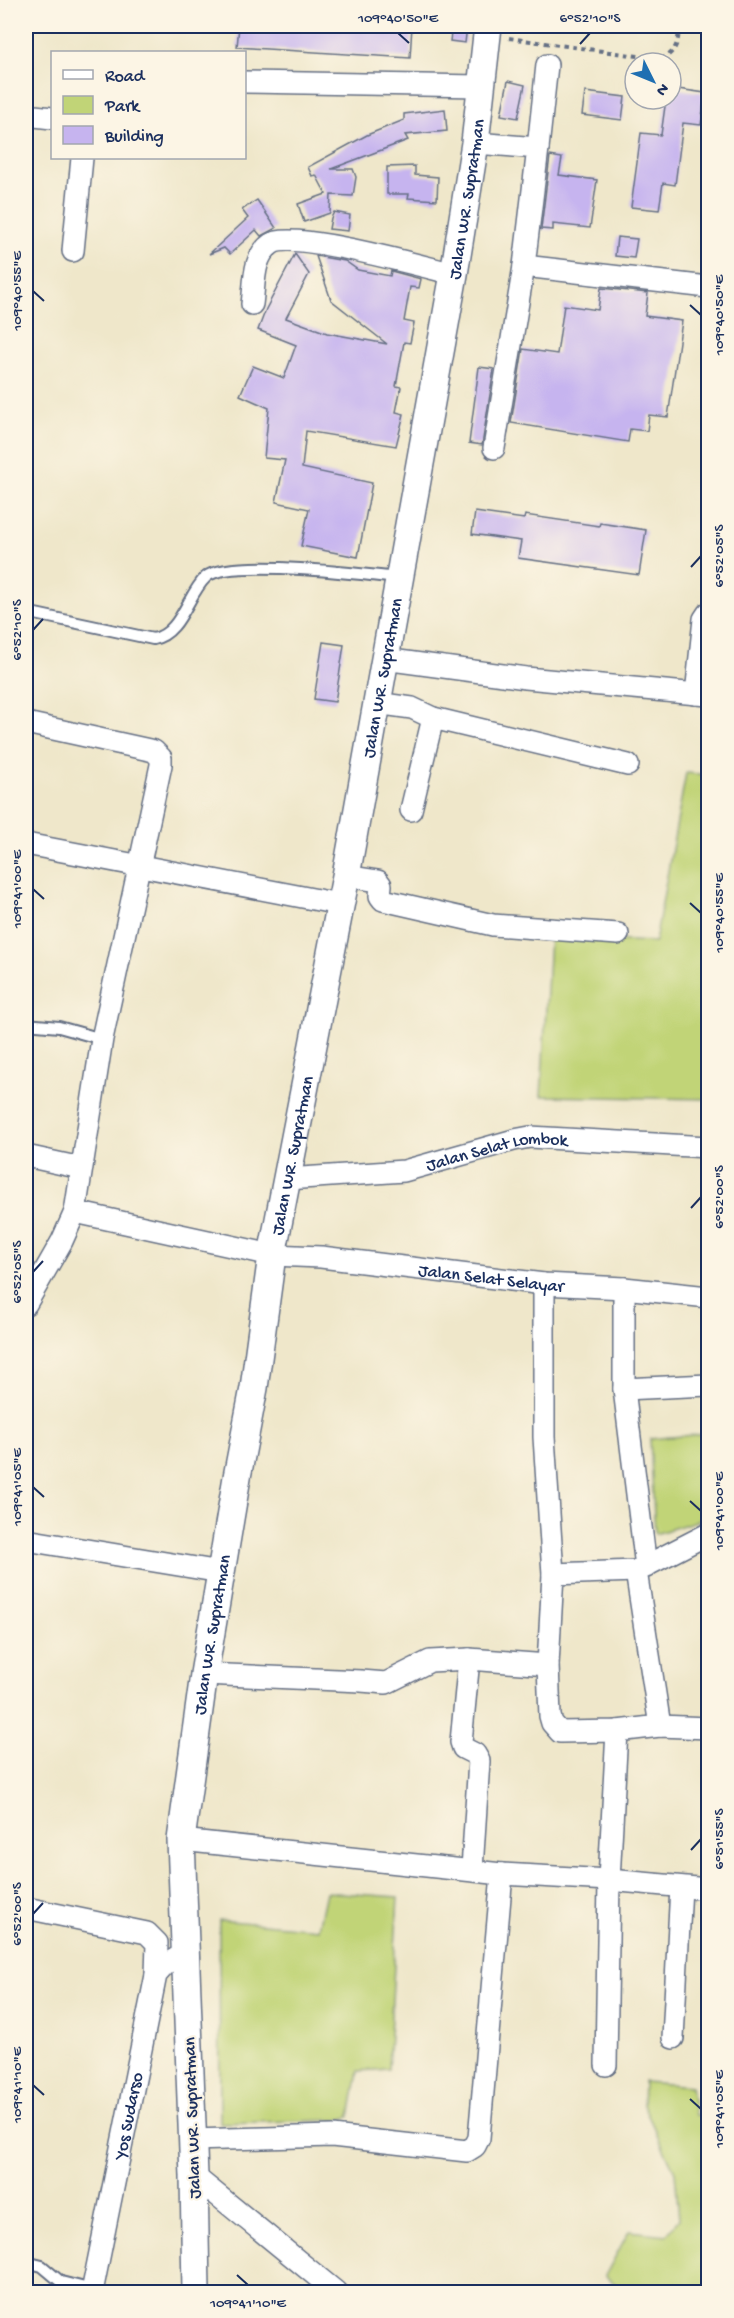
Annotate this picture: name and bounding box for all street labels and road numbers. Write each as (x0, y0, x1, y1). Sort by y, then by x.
street label: Jalan WR. Supratman (445, 118, 491, 281)
street label: Jalan WR. Supratman (359, 596, 409, 760)
street label: Jalan WR. Supratman (268, 1074, 320, 1237)
street label: Jalan Selat Lombok (424, 1129, 570, 1177)
street label: Jalan Selat Selayar (417, 1261, 566, 1298)
street label: Jalan WR. Supratman (190, 1553, 237, 1716)
street label: Jalan WR. Supratman (180, 2036, 207, 2199)
street label: Yos Sudarso (111, 2071, 149, 2163)

